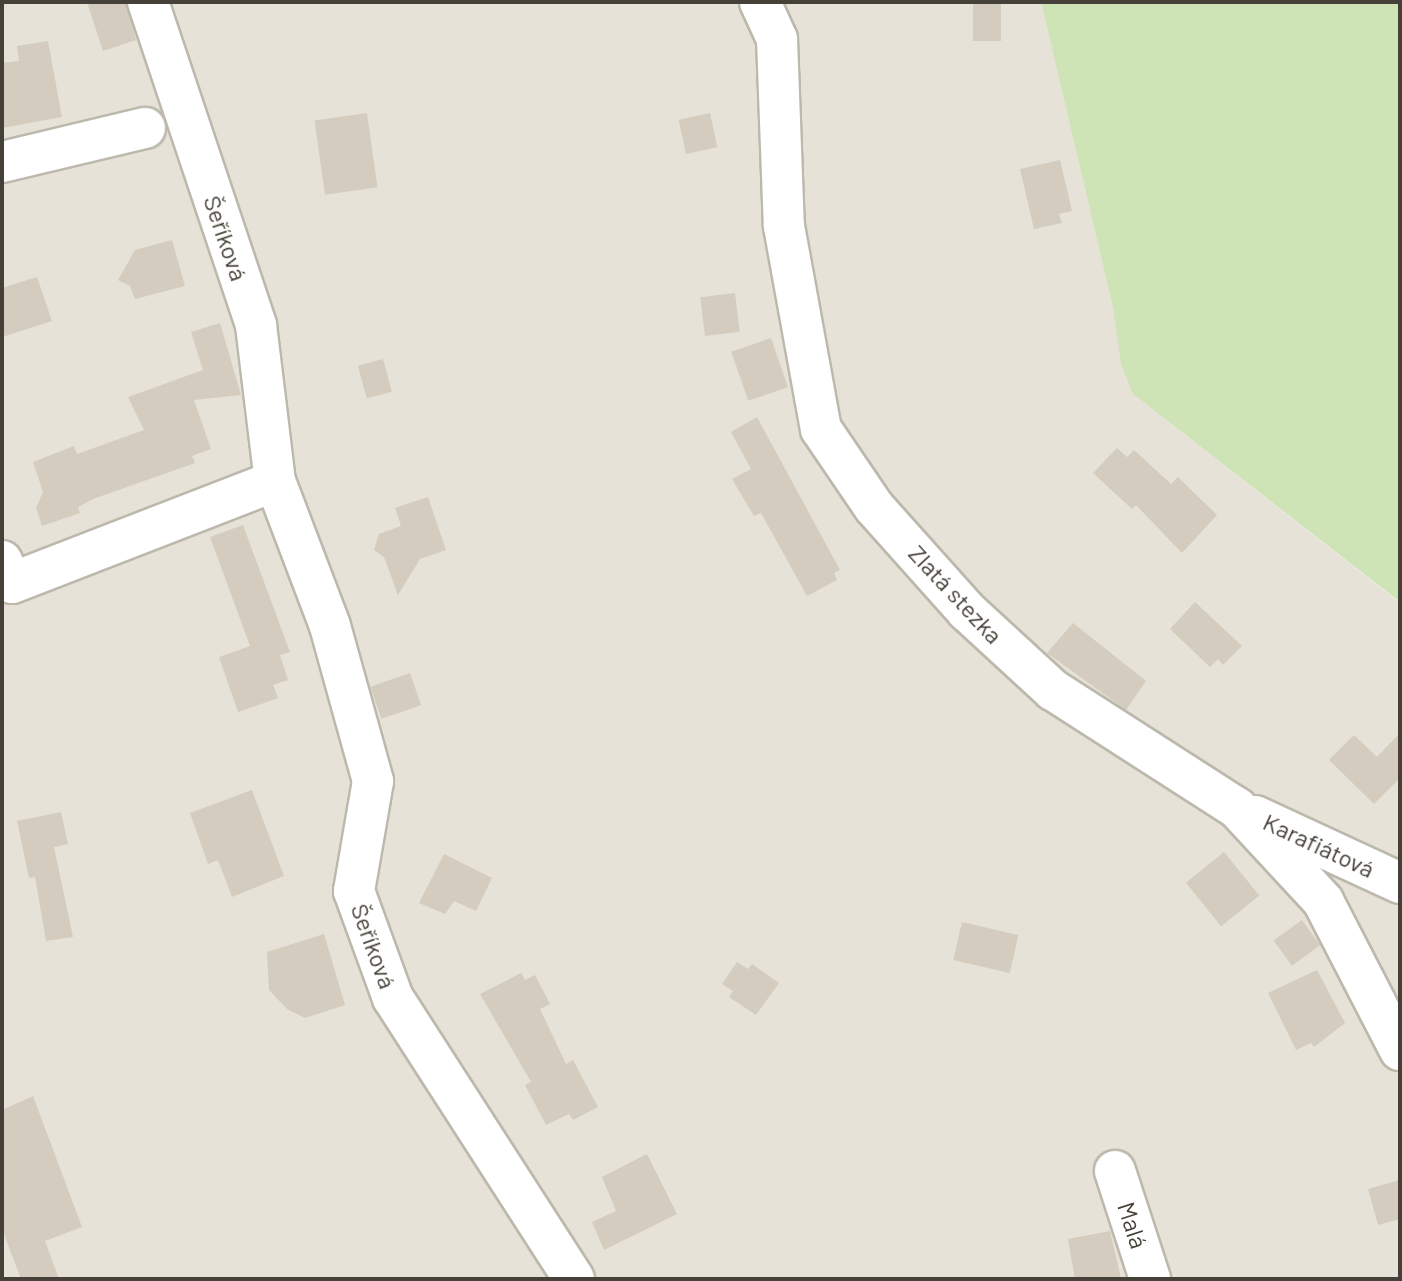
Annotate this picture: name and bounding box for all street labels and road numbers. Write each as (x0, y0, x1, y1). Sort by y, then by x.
street label: Šeříková (198, 192, 254, 284)
street label: Zlatá stezka (903, 539, 1009, 649)
street label: Karafiátová (1259, 807, 1379, 883)
street label: Šeříková (345, 900, 403, 992)
street label: Malá (1112, 1198, 1154, 1252)

